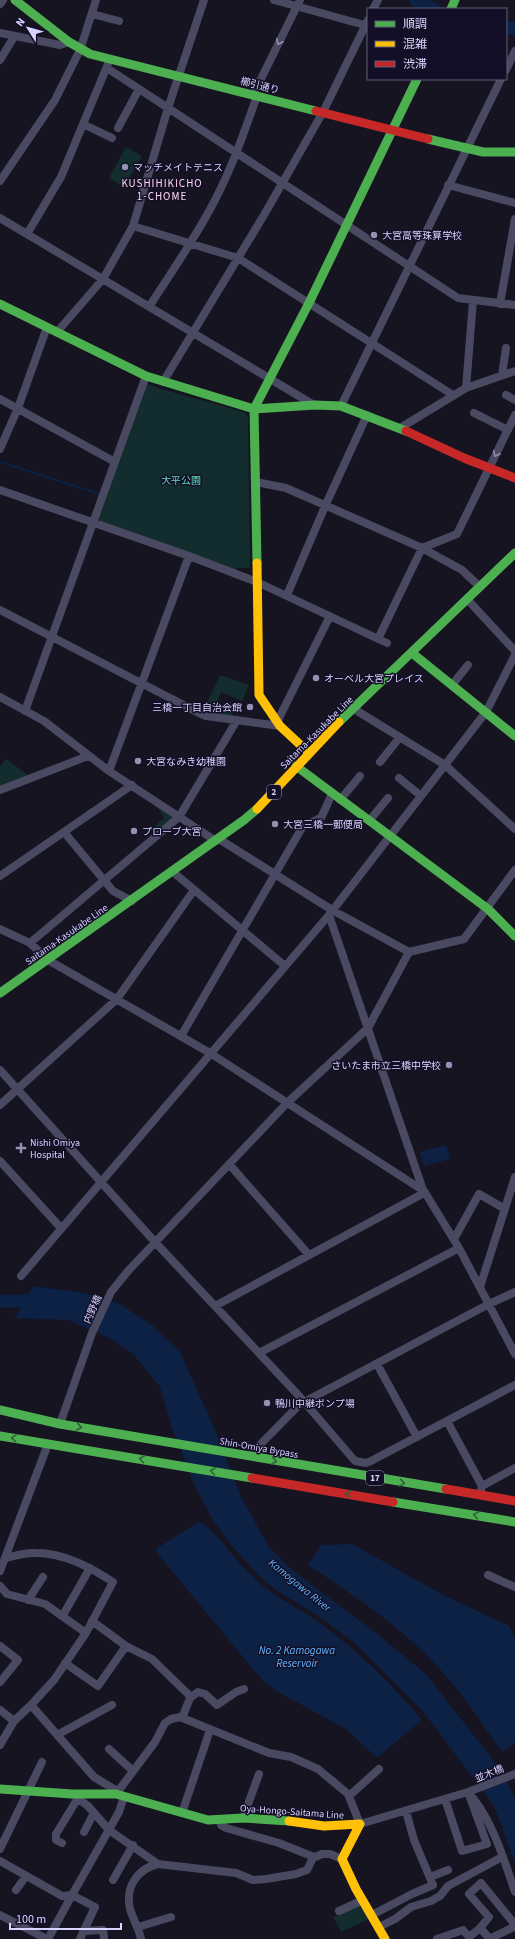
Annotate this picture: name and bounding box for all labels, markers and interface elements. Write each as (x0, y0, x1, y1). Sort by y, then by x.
north arrow (8, 8, 48, 48)
legend (367, 8, 507, 80)
text: N (12, 15, 29, 30)
text: 順調 (403, 16, 427, 33)
text: 混雑 (403, 36, 427, 53)
one-way arrow (277, 37, 284, 45)
text: 渋滞 (403, 56, 427, 73)
street label: 櫛引通り (239, 74, 281, 98)
place label: マッチメイトテニス (133, 161, 223, 175)
marker: マッチメイトテニス (120, 162, 130, 172)
district label: KUSHIHIKICHO 1-CHOME (121, 176, 203, 204)
place label: 大宮高等珠算学校 (382, 229, 462, 243)
marker: 大宮高等珠算学校 (369, 230, 379, 240)
one-way arrow (493, 450, 501, 457)
park label: 大平公園 (161, 474, 201, 488)
place label: オーベル大宮プレイス (324, 672, 424, 686)
marker: オーベル大宮プレイス (311, 673, 321, 683)
street label: Saitama-Kasukabe Line (277, 693, 356, 772)
place label: 三橋一丁目自治会館 (152, 701, 242, 715)
marker: 三橋一丁目自治会館 (245, 702, 255, 712)
place label: 大宮なみき幼稚園 (146, 755, 226, 769)
marker: 大宮なみき幼稚園 (133, 756, 143, 766)
road number: 2 (267, 785, 281, 799)
place label: 大宮三橋一郵便局 (283, 818, 363, 832)
marker: 大宮三橋一郵便局 (270, 819, 280, 829)
place label: プローブ大宮 (142, 825, 201, 839)
marker: プローブ大宮 (129, 826, 139, 836)
street label: Saitama-Kasukabe Line (22, 901, 111, 969)
place label: さいたま市立三橋中学校 (331, 1059, 441, 1073)
marker: さいたま市立三橋中学校 (444, 1060, 454, 1070)
place label: Nishi Omiya Hospital (30, 1136, 80, 1162)
marker: Nishi Omiya Hospital (15, 1142, 27, 1154)
street label: 内野橋 (80, 1293, 105, 1326)
place label: 鴨川中継ポンプ場 (275, 1397, 355, 1411)
marker: 鴨川中継ポンプ場 (262, 1398, 272, 1408)
one-way arrow (76, 1422, 82, 1431)
one-way arrow (11, 1434, 17, 1443)
street label: Shin-Omiya Bypass (218, 1434, 299, 1462)
one-way arrow (139, 1456, 145, 1464)
one-way arrow (271, 1456, 277, 1465)
one-way arrow (210, 1467, 216, 1476)
road number: 17 (366, 1471, 384, 1485)
one-way arrow (399, 1478, 405, 1486)
one-way arrow (345, 1490, 351, 1499)
one-way arrow (473, 1512, 480, 1520)
water label: Kamogawa River (265, 1555, 335, 1616)
water label: No. 2 Kamogawa Reservoir (259, 1643, 335, 1671)
street label: 並木橋 (473, 1762, 506, 1786)
street label: Oya-Hongo-Saitama Line (240, 1801, 344, 1823)
scale bar (10, 1905, 121, 1931)
text: 100 m (16, 1911, 46, 1928)

